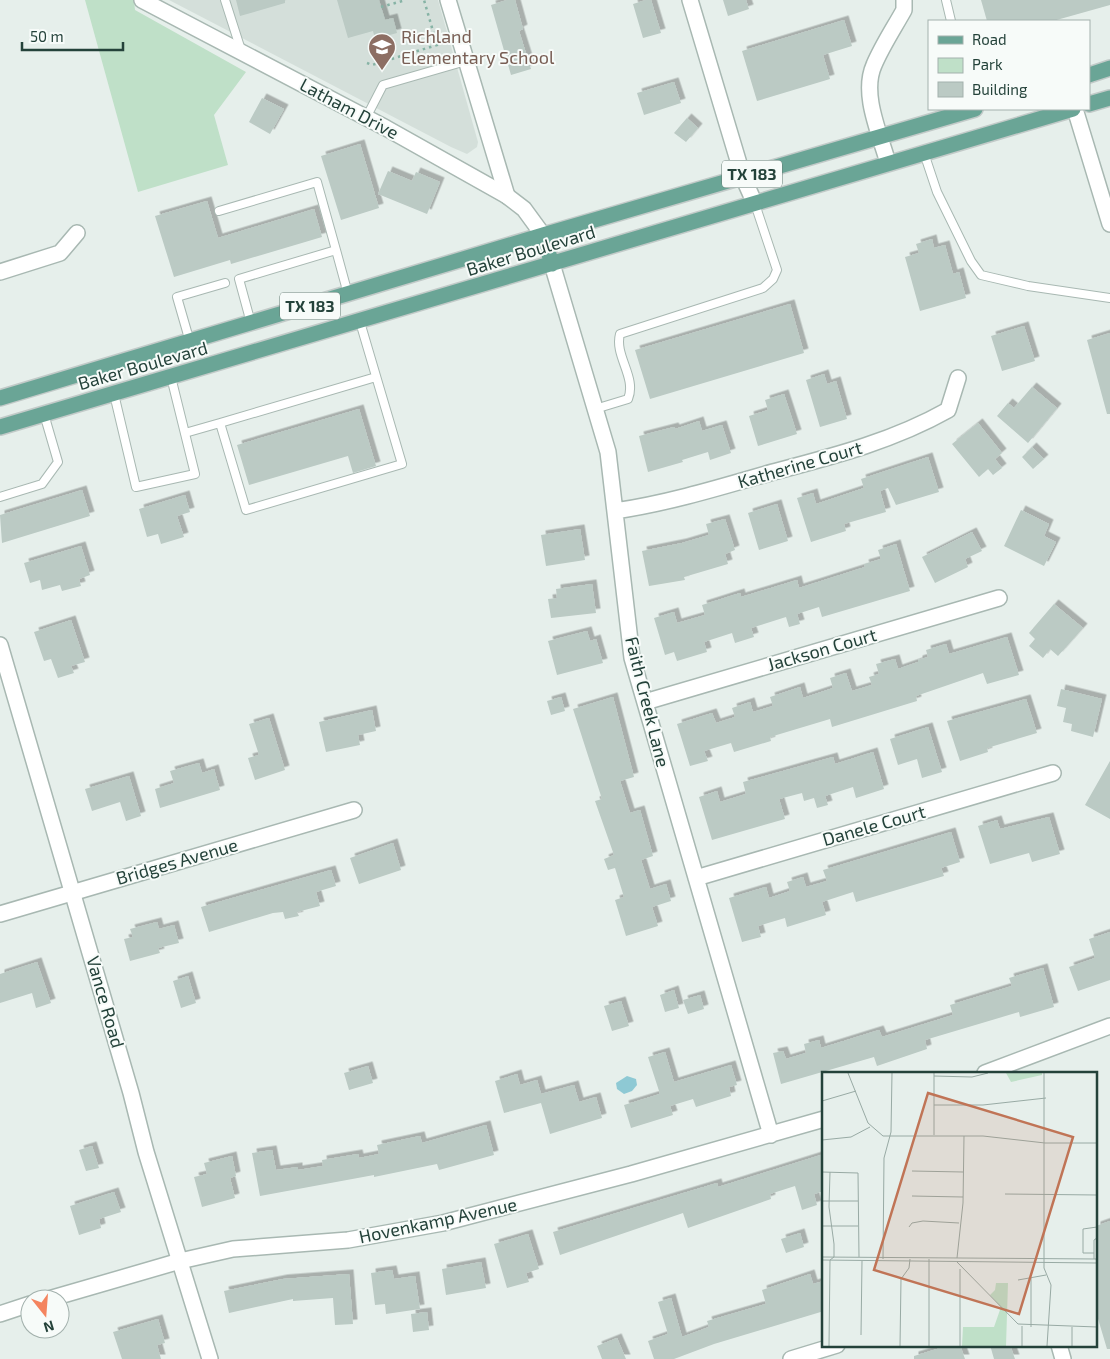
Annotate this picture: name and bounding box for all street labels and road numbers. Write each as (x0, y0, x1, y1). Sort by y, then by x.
street label: Latham Drive (296, 73, 403, 143)
road number: TX 183 (722, 160, 782, 188)
street label: Baker Boulevard (464, 220, 598, 280)
road number: TX 183 (280, 292, 340, 320)
street label: Baker Boulevard (75, 336, 210, 394)
street label: Katherine Court (735, 436, 864, 492)
street label: Jackson Court (765, 623, 879, 675)
street label: Faith Creek Lane (621, 634, 675, 769)
street label: Danele Court (820, 800, 928, 850)
street label: Bridges Avenue (113, 833, 240, 889)
street label: Vance Road (82, 953, 130, 1050)
street label: Hovenkamp Avenue (357, 1193, 519, 1248)

